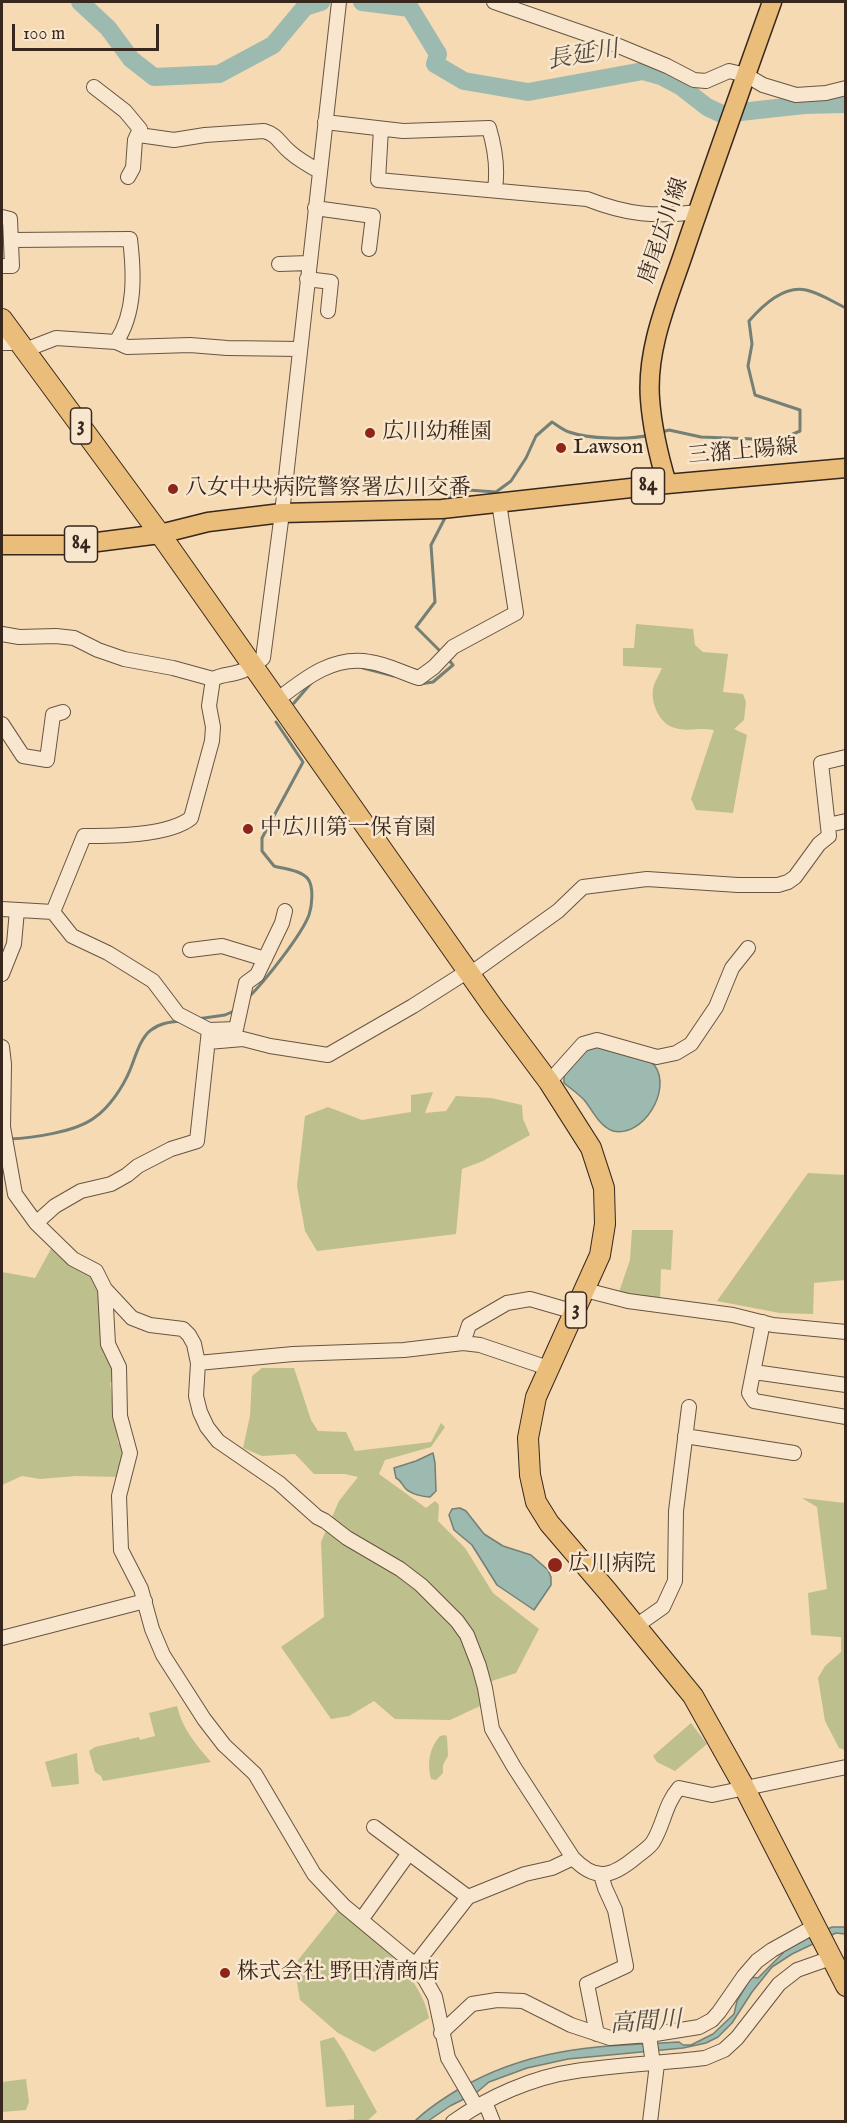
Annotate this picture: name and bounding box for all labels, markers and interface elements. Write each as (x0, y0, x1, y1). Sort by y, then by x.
scale bar (15, 12, 162, 50)
text: 100 m (23, 23, 65, 46)
water label: 長延川 (545, 37, 621, 77)
street label: 唐尾広川線 (635, 175, 695, 287)
road number: 3 (70, 408, 92, 444)
place label: 広川幼稚園 (382, 420, 492, 446)
marker: 広川幼稚園 (363, 426, 377, 440)
place label: Lawson (573, 435, 644, 461)
street label: 三潴上陽線 (687, 435, 799, 471)
marker: Lawson (554, 441, 568, 455)
road number: 84 (632, 468, 664, 504)
place label: 八女中央病院警察署広川交番 (185, 476, 471, 502)
marker: 八女中央病院警察署広川交番 (166, 482, 180, 496)
road number: 84 (64, 526, 98, 562)
place label: 中広川第一保育園 (260, 816, 436, 842)
marker: 中広川第一保育園 (241, 822, 255, 836)
road number: 3 (566, 1292, 586, 1328)
place label: 広川病院 (568, 1552, 656, 1578)
marker: 広川病院 (546, 1556, 564, 1574)
place label: 株式会社 野田清商店 (237, 1960, 440, 1986)
marker: 株式会社 野田清商店 (218, 1966, 232, 1980)
water label: 高間川 (609, 2007, 683, 2041)

